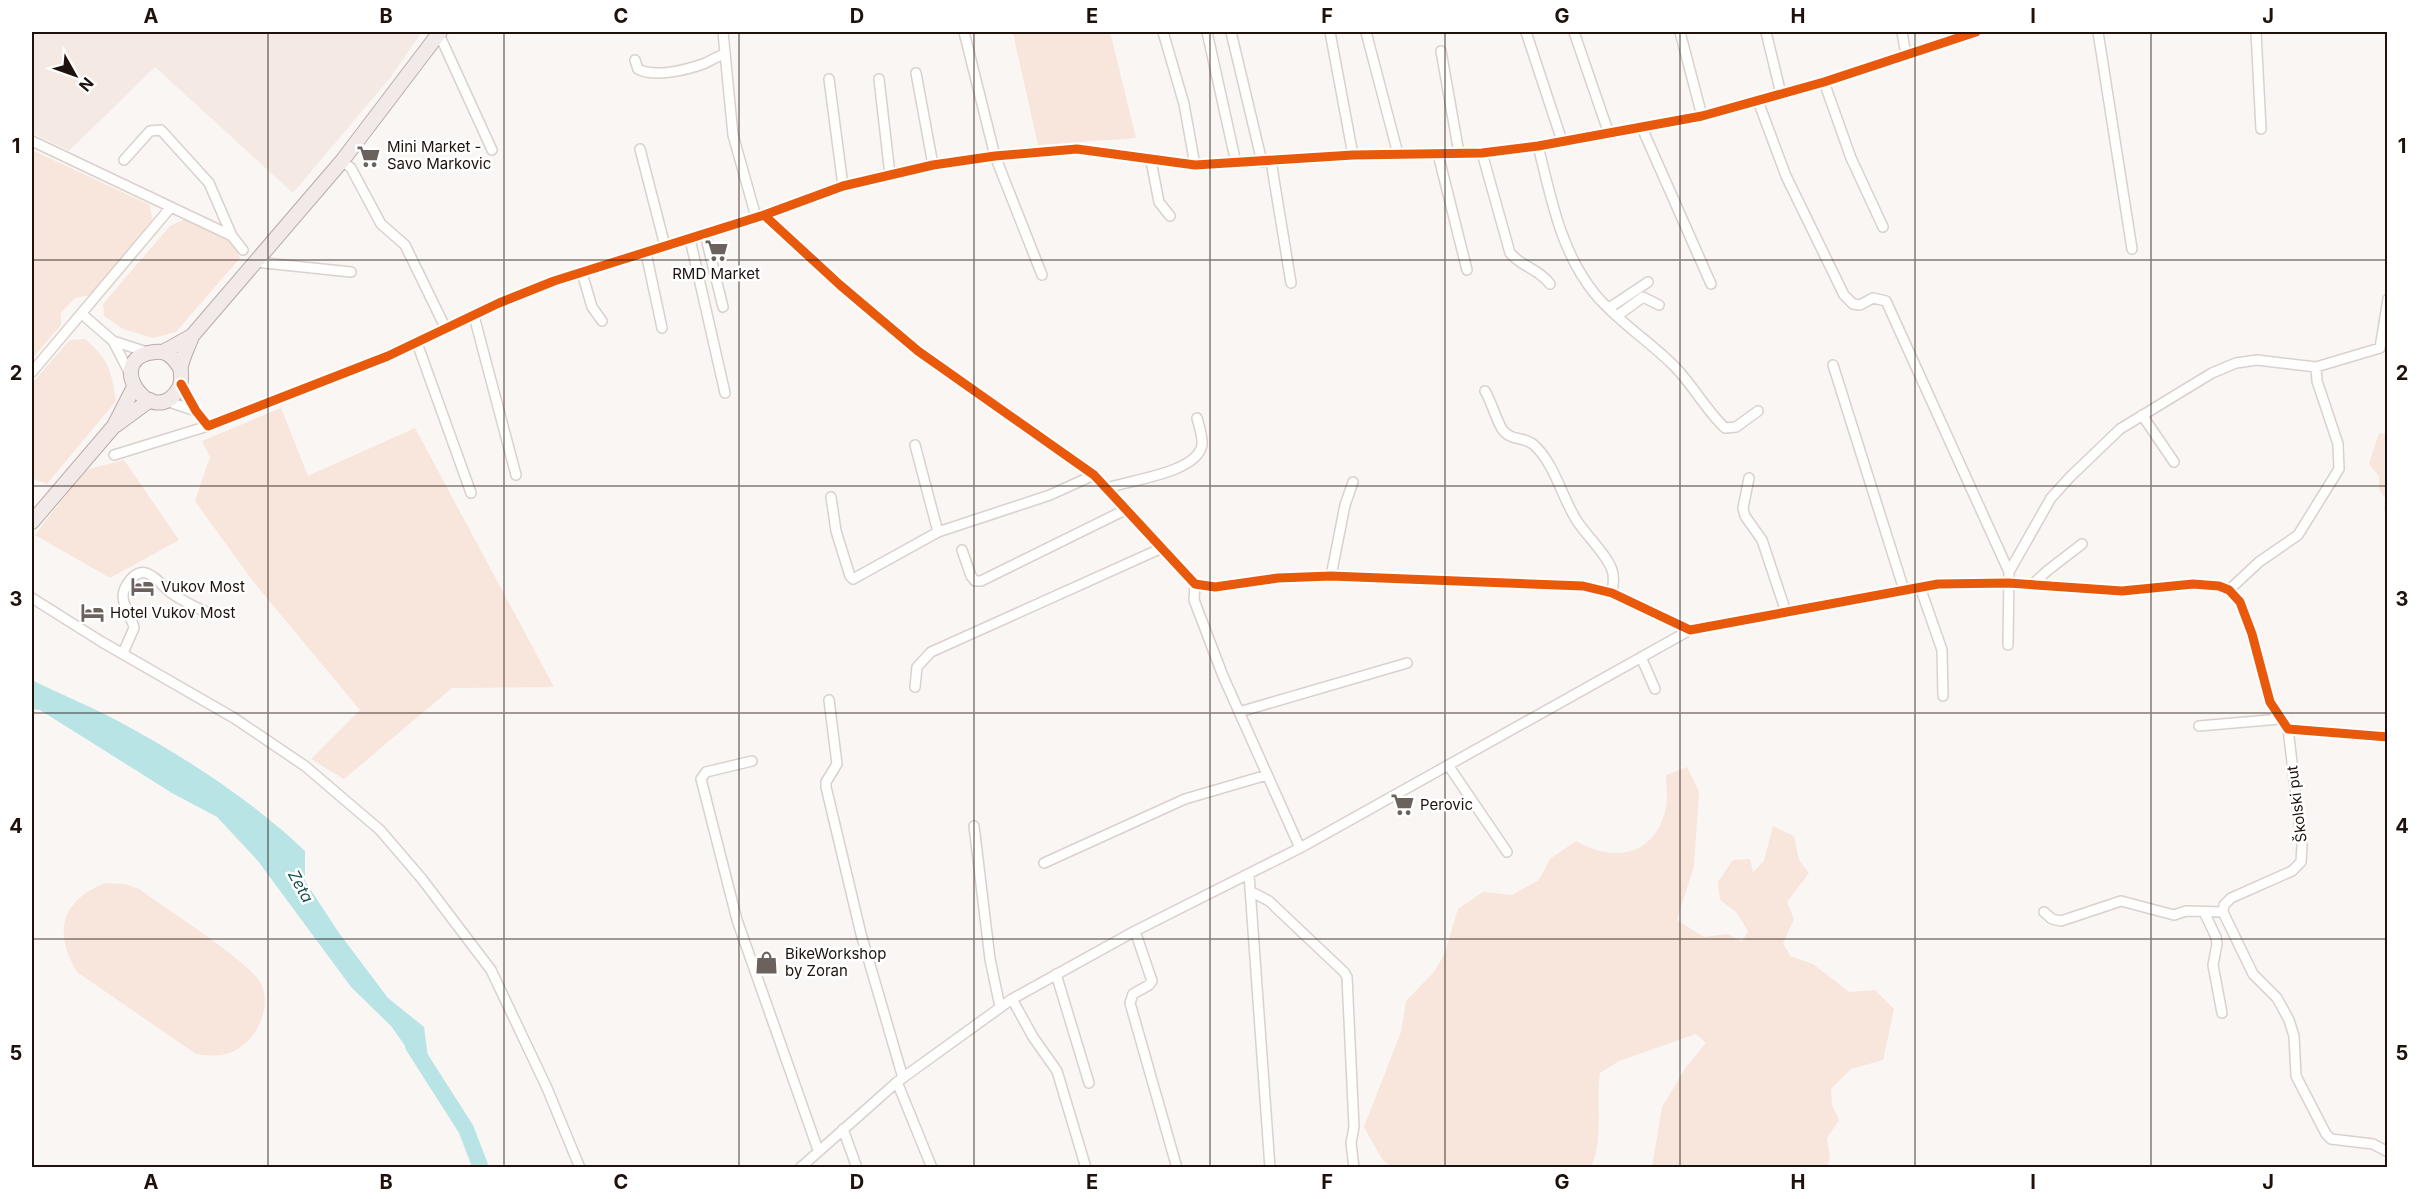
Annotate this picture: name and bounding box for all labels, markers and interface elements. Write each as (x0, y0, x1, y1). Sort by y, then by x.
text: A (144, 4, 159, 28)
text: B (379, 4, 393, 28)
text: C (614, 4, 628, 28)
text: D (850, 4, 864, 28)
text: E (1086, 4, 1098, 28)
text: F (1321, 4, 1333, 28)
text: G (1554, 4, 1570, 28)
text: H (1791, 4, 1805, 28)
text: I (2030, 4, 2036, 28)
text: J (2262, 4, 2274, 28)
north arrow (45, 45, 105, 105)
text: N (75, 74, 98, 96)
text: 1 (12, 134, 20, 158)
text: 1 (2398, 134, 2406, 158)
place label: Mini Market - Savo Markovic (387, 137, 491, 173)
supermarket icon: Mini Market - Savo Markovic (356, 143, 382, 169)
supermarket icon: RMD Market (703, 237, 729, 263)
place label: RMD Market (672, 264, 760, 283)
text: 2 (10, 361, 22, 385)
text: 2 (2396, 361, 2408, 385)
hotel icon: Vukov Most (130, 574, 156, 600)
place label: Vukov Most (161, 577, 245, 596)
text: 3 (10, 587, 22, 611)
text: 3 (2396, 587, 2408, 611)
hotel icon: Hotel Vukov Most (79, 600, 105, 626)
place label: Hotel Vukov Most (110, 603, 235, 622)
street label: Školski put (2282, 765, 2311, 843)
supermarket icon: Perovic (1389, 792, 1415, 818)
place label: Perovic (1420, 795, 1473, 814)
text: 4 (9, 814, 23, 838)
text: 4 (2395, 814, 2409, 838)
water label: Zeta (284, 866, 318, 906)
place label: BikeWorkshop by Zoran (785, 944, 886, 980)
shop icon: BikeWorkshop by Zoran (754, 950, 780, 976)
text: 5 (10, 1041, 22, 1065)
text: 5 (2396, 1041, 2408, 1065)
text: A (144, 1170, 159, 1194)
text: B (379, 1170, 393, 1194)
text: C (614, 1170, 628, 1194)
text: D (850, 1170, 864, 1194)
text: E (1086, 1170, 1098, 1194)
text: F (1321, 1170, 1333, 1194)
text: G (1554, 1170, 1570, 1194)
text: H (1791, 1170, 1805, 1194)
text: I (2030, 1170, 2036, 1194)
text: J (2262, 1170, 2274, 1194)

